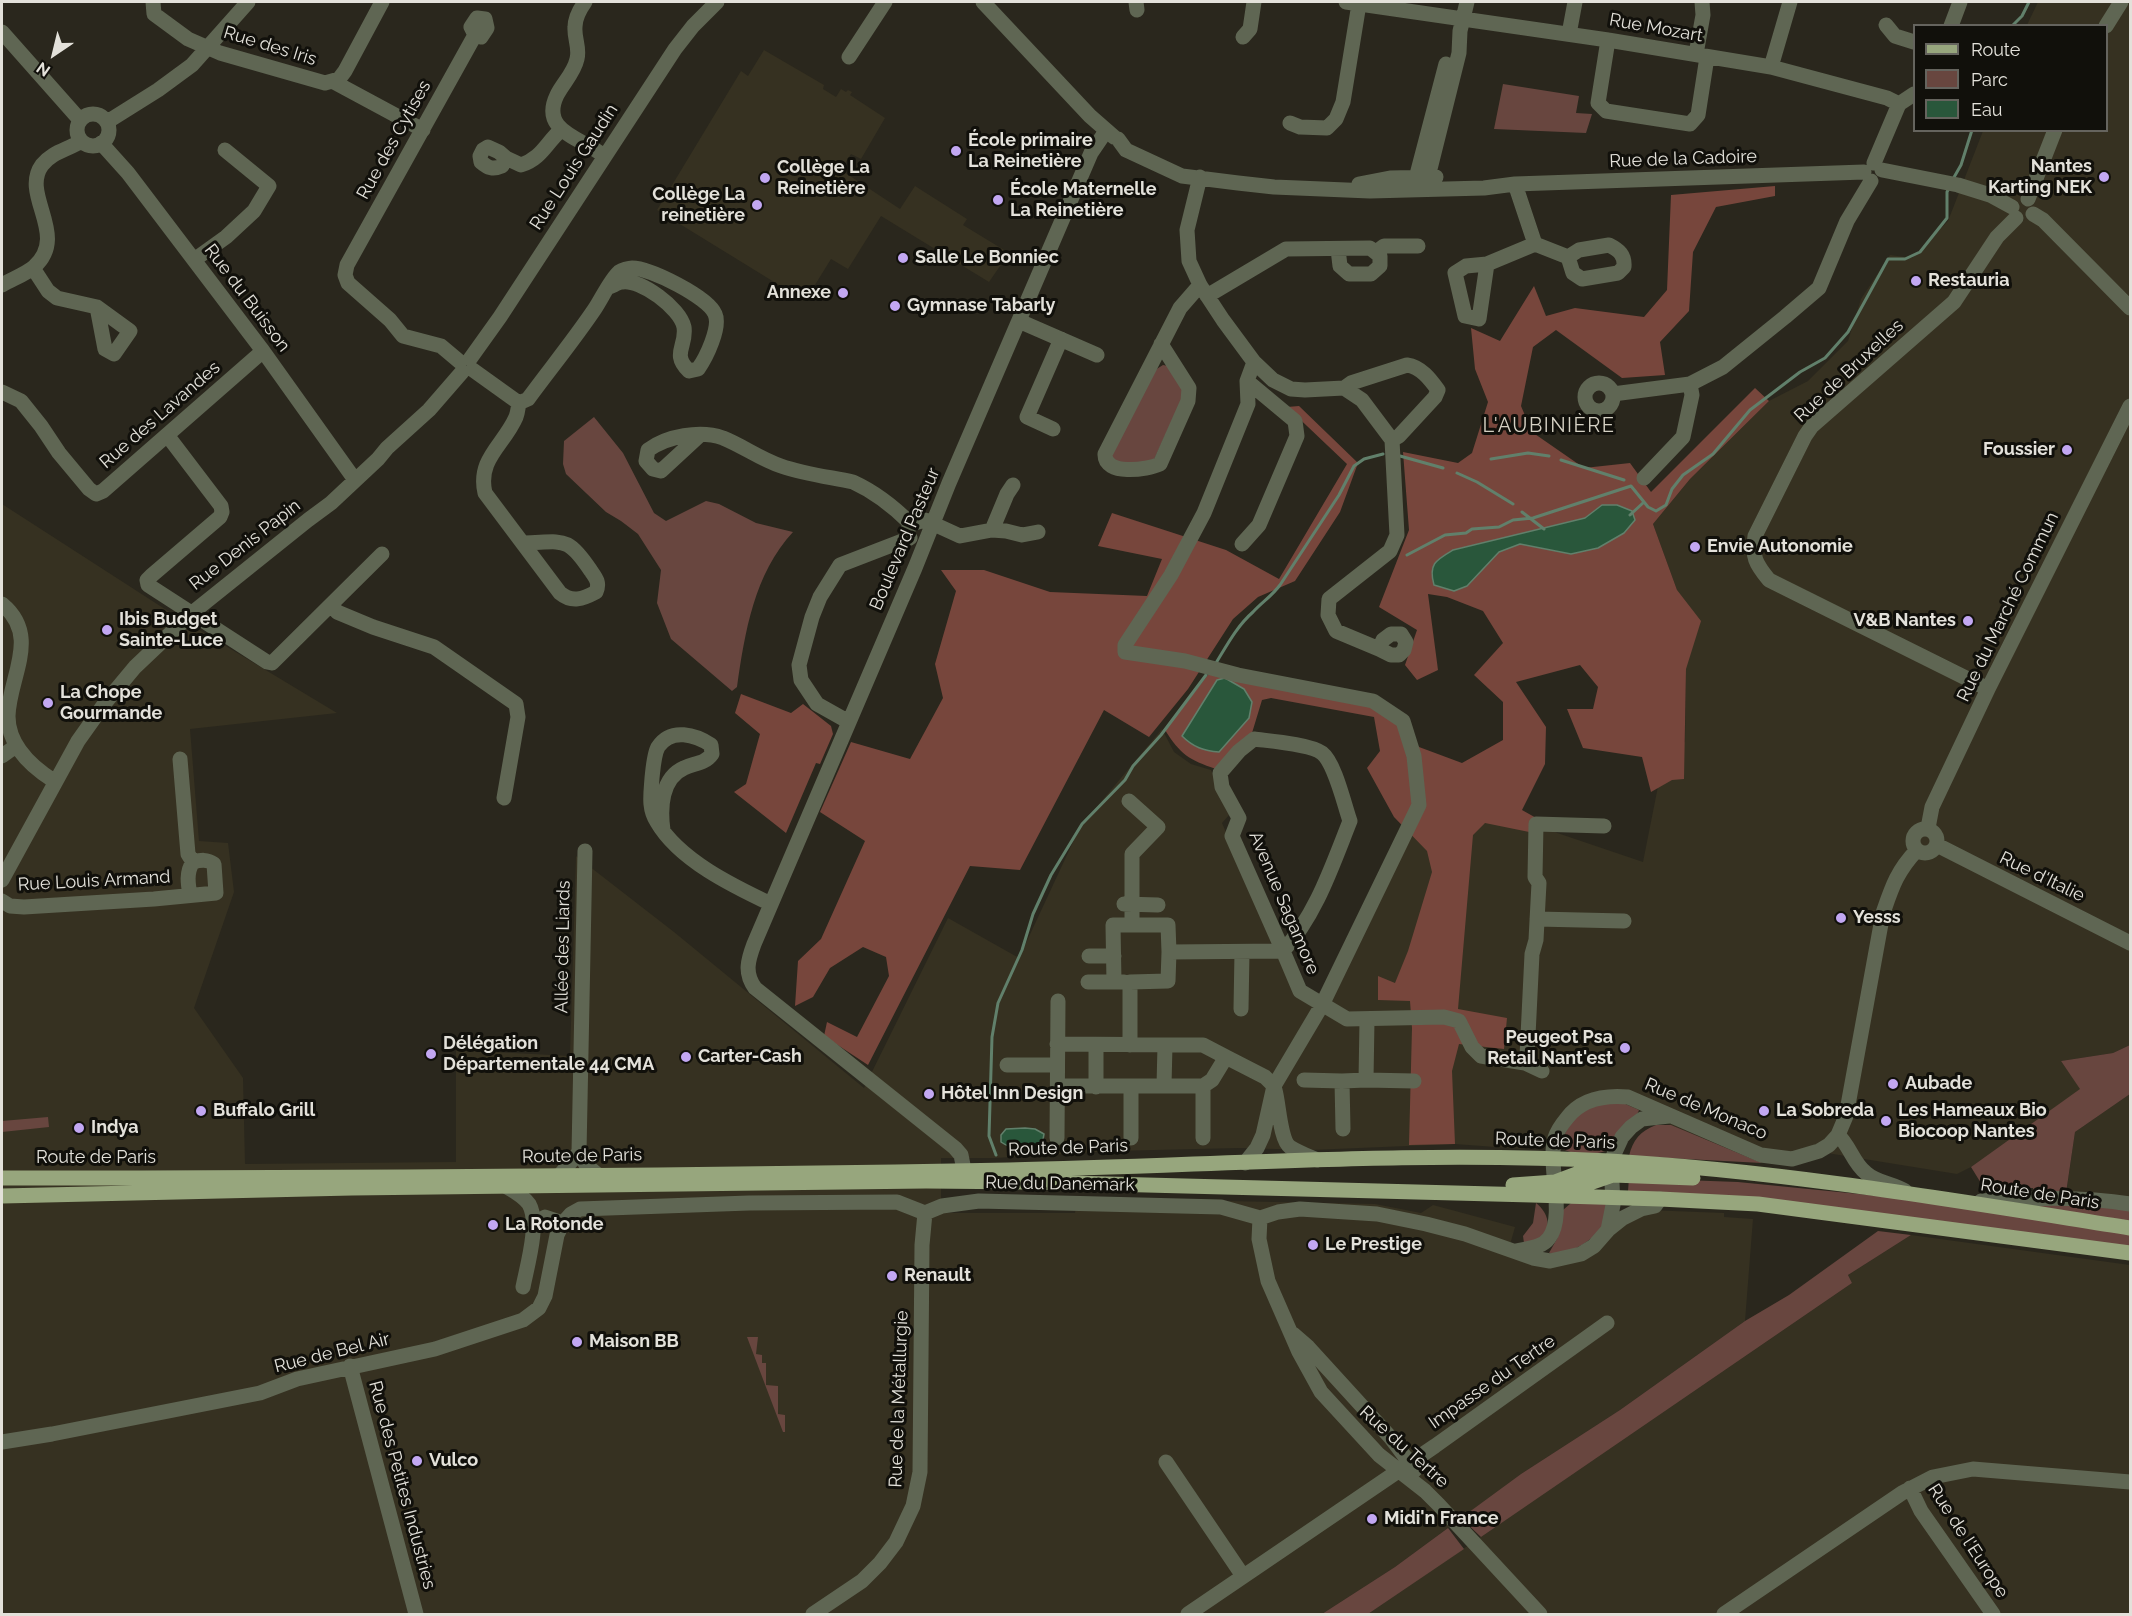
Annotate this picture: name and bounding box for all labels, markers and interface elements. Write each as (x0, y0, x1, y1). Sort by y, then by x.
street label: Rue Mozart (1608, 9, 1704, 47)
street label: Rue des Iris (221, 22, 319, 70)
north arrow (24, 24, 84, 84)
legend (1913, 24, 2108, 132)
text: Route (1971, 39, 2020, 60)
text: N (33, 58, 54, 80)
text: Parc (1971, 69, 2008, 90)
street label: Rue des Cytises (352, 77, 436, 203)
text: Eau (1971, 99, 2002, 120)
street label: Rue Louis Gaudin (525, 100, 623, 234)
place label: École primaire La Reinetière (968, 130, 1093, 172)
marker: École primaire La Reinetière (949, 144, 963, 158)
street label: Rue de la Cadoire (1609, 146, 1757, 172)
place label: Nantes Karting NEK (1988, 156, 2092, 198)
place label: Collège La Reinetière (777, 157, 870, 200)
marker: Nantes Karting NEK (2097, 170, 2111, 184)
marker: Collège La Reinetière (758, 171, 772, 185)
place label: École Maternelle La Reinetière (1010, 179, 1156, 222)
place label: Collège La reinetière (652, 184, 745, 226)
marker: École Maternelle La Reinetière (991, 193, 1005, 207)
marker: Collège La reinetière (750, 198, 764, 212)
street label: Rue du Buisson (200, 240, 294, 356)
place label: Salle Le Bonniec (915, 247, 1059, 269)
marker: Salle Le Bonniec (896, 251, 910, 265)
place label: Restauria (1928, 270, 2010, 292)
marker: Restauria (1909, 274, 1923, 288)
place label: Annexe (767, 282, 831, 304)
marker: Annexe (836, 286, 850, 300)
place label: Gymnase Tabarly (907, 295, 1056, 317)
marker: Gymnase Tabarly (888, 299, 902, 313)
street label: Rue de Bruxelles (1790, 315, 1908, 427)
street label: Rue des Lavandes (95, 357, 225, 473)
district label: L'AUBINIÈRE (1483, 414, 1615, 438)
place label: Foussier (1983, 439, 2055, 461)
marker: Foussier (2060, 443, 2074, 457)
street label: Boulevard Pasteur (865, 465, 945, 613)
street label: Rue Denis Papin (185, 495, 305, 595)
street label: Rue du Marché Commun (1953, 509, 2063, 705)
place label: Envie Autonomie (1707, 536, 1853, 558)
marker: Envie Autonomie (1688, 540, 1702, 554)
place label: Ibis Budget Sainte-Luce (119, 609, 223, 652)
place label: V&B Nantes (1854, 610, 1956, 632)
marker: V&B Nantes (1961, 614, 1975, 628)
marker: Ibis Budget Sainte-Luce (100, 623, 114, 637)
place label: La Chope Gourmande (60, 682, 162, 724)
marker: La Chope Gourmande (41, 696, 55, 710)
street label: Avenue Sagamore (1244, 828, 1324, 978)
street label: Rue d'Italie (1996, 847, 2088, 907)
street label: Rue Louis Armand (17, 866, 171, 896)
street label: Allée des Liards (551, 880, 575, 1014)
place label: Yesss (1853, 907, 1901, 929)
marker: Yesss (1834, 911, 1848, 925)
place label: Peugeot Psa Retail Nant'est (1487, 1027, 1613, 1070)
place label: Délégation Départementale 44 CMA (443, 1033, 654, 1076)
marker: Peugeot Psa Retail Nant'est (1618, 1041, 1632, 1055)
place label: Carter-Cash (698, 1046, 802, 1068)
marker: Délégation Départementale 44 CMA (424, 1047, 438, 1061)
marker: Carter-Cash (679, 1050, 693, 1064)
street label: Rue de Monaco (1642, 1073, 1770, 1145)
place label: Aubade (1905, 1073, 1972, 1095)
marker: Aubade (1886, 1077, 1900, 1091)
place label: Hôtel Inn Design (941, 1083, 1083, 1105)
marker: Hôtel Inn Design (922, 1087, 936, 1101)
place label: Buffalo Grill (213, 1100, 315, 1122)
place label: La Sobreda (1776, 1100, 1874, 1122)
place label: Les Hameaux Bio Biocoop Nantes (1898, 1100, 2047, 1142)
marker: Buffalo Grill (194, 1104, 208, 1118)
marker: La Sobreda (1757, 1104, 1771, 1118)
marker: Les Hameaux Bio Biocoop Nantes (1879, 1114, 1893, 1128)
place label: Indya (91, 1117, 139, 1139)
marker: Indya (72, 1121, 86, 1135)
street label: Route de Paris (1495, 1128, 1615, 1154)
street label: Route de Paris (1008, 1135, 1128, 1161)
street label: Route de Paris (522, 1144, 642, 1168)
street label: Route de Paris (36, 1147, 156, 1169)
street label: Rue du Danemark (985, 1172, 1135, 1196)
street label: Route de Paris (1979, 1174, 2101, 1214)
place label: La Rotonde (505, 1214, 604, 1236)
marker: La Rotonde (486, 1218, 500, 1232)
place label: Le Prestige (1325, 1234, 1422, 1256)
marker: Le Prestige (1306, 1238, 1320, 1252)
place label: Renault (904, 1265, 971, 1287)
marker: Renault (885, 1269, 899, 1283)
street label: Rue de la Métallurgie (885, 1310, 913, 1488)
street label: Rue de Bel Air (272, 1328, 392, 1378)
street label: Impasse du Tertre (1425, 1330, 1559, 1434)
place label: Maison BB (589, 1331, 679, 1353)
marker: Maison BB (570, 1335, 584, 1349)
street label: Rue des Petites Industries (364, 1378, 440, 1592)
street label: Rue du Tertre (1355, 1401, 1453, 1493)
place label: Vulco (429, 1450, 478, 1472)
marker: Vulco (410, 1454, 424, 1468)
street label: Rue de l'Europe (1923, 1480, 2013, 1602)
place label: Midi'n France (1384, 1508, 1499, 1530)
marker: Midi'n France (1365, 1512, 1379, 1526)

